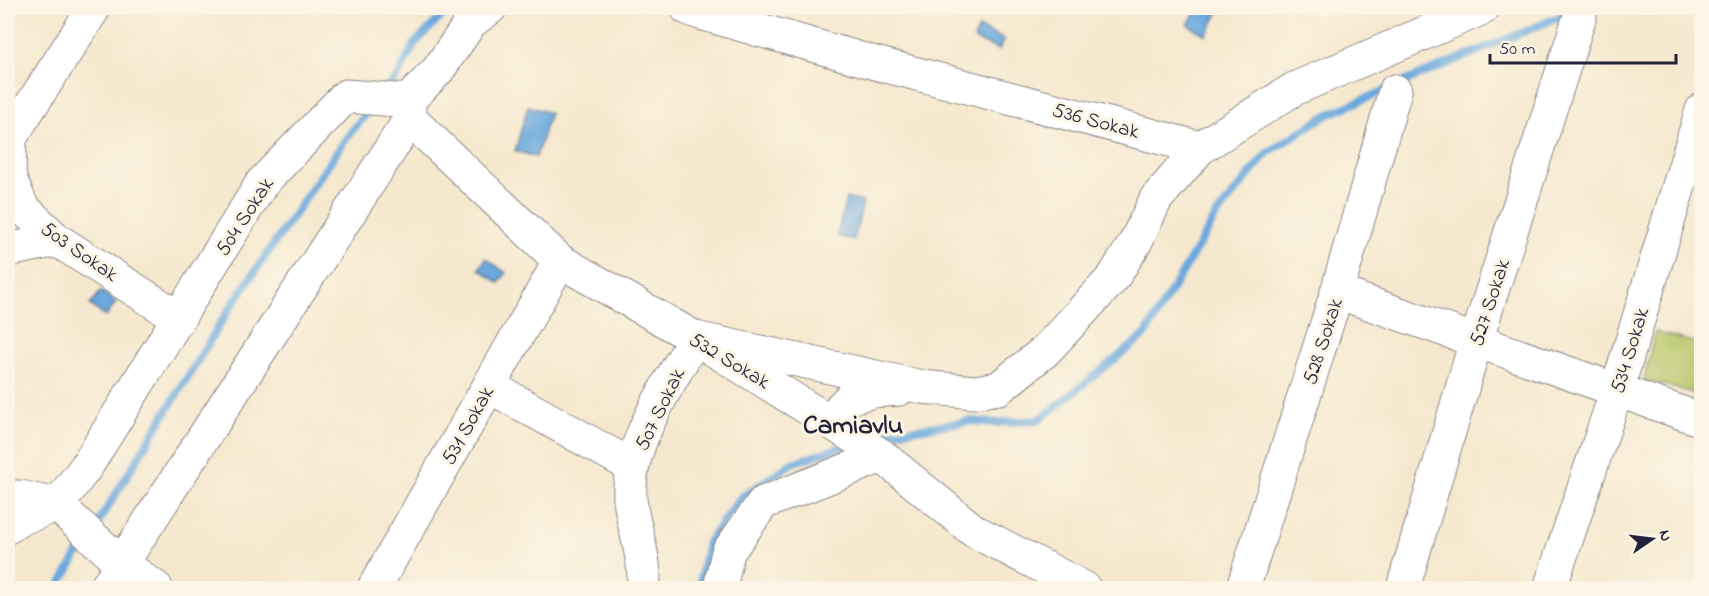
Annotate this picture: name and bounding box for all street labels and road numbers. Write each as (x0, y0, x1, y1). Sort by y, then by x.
street label: 536 Sokak (1049, 96, 1143, 148)
street label: 504 Sokak (209, 171, 283, 262)
street label: 503 Sokak (34, 215, 124, 291)
street label: 527 Sokak (1463, 254, 1519, 350)
street label: 528 Sokak (1296, 294, 1352, 389)
street label: 534 Sokak (1604, 303, 1658, 397)
street label: 532 Sokak (683, 326, 776, 398)
street label: 507 Sokak (628, 363, 694, 456)
street label: 531 Sokak (435, 380, 503, 471)

